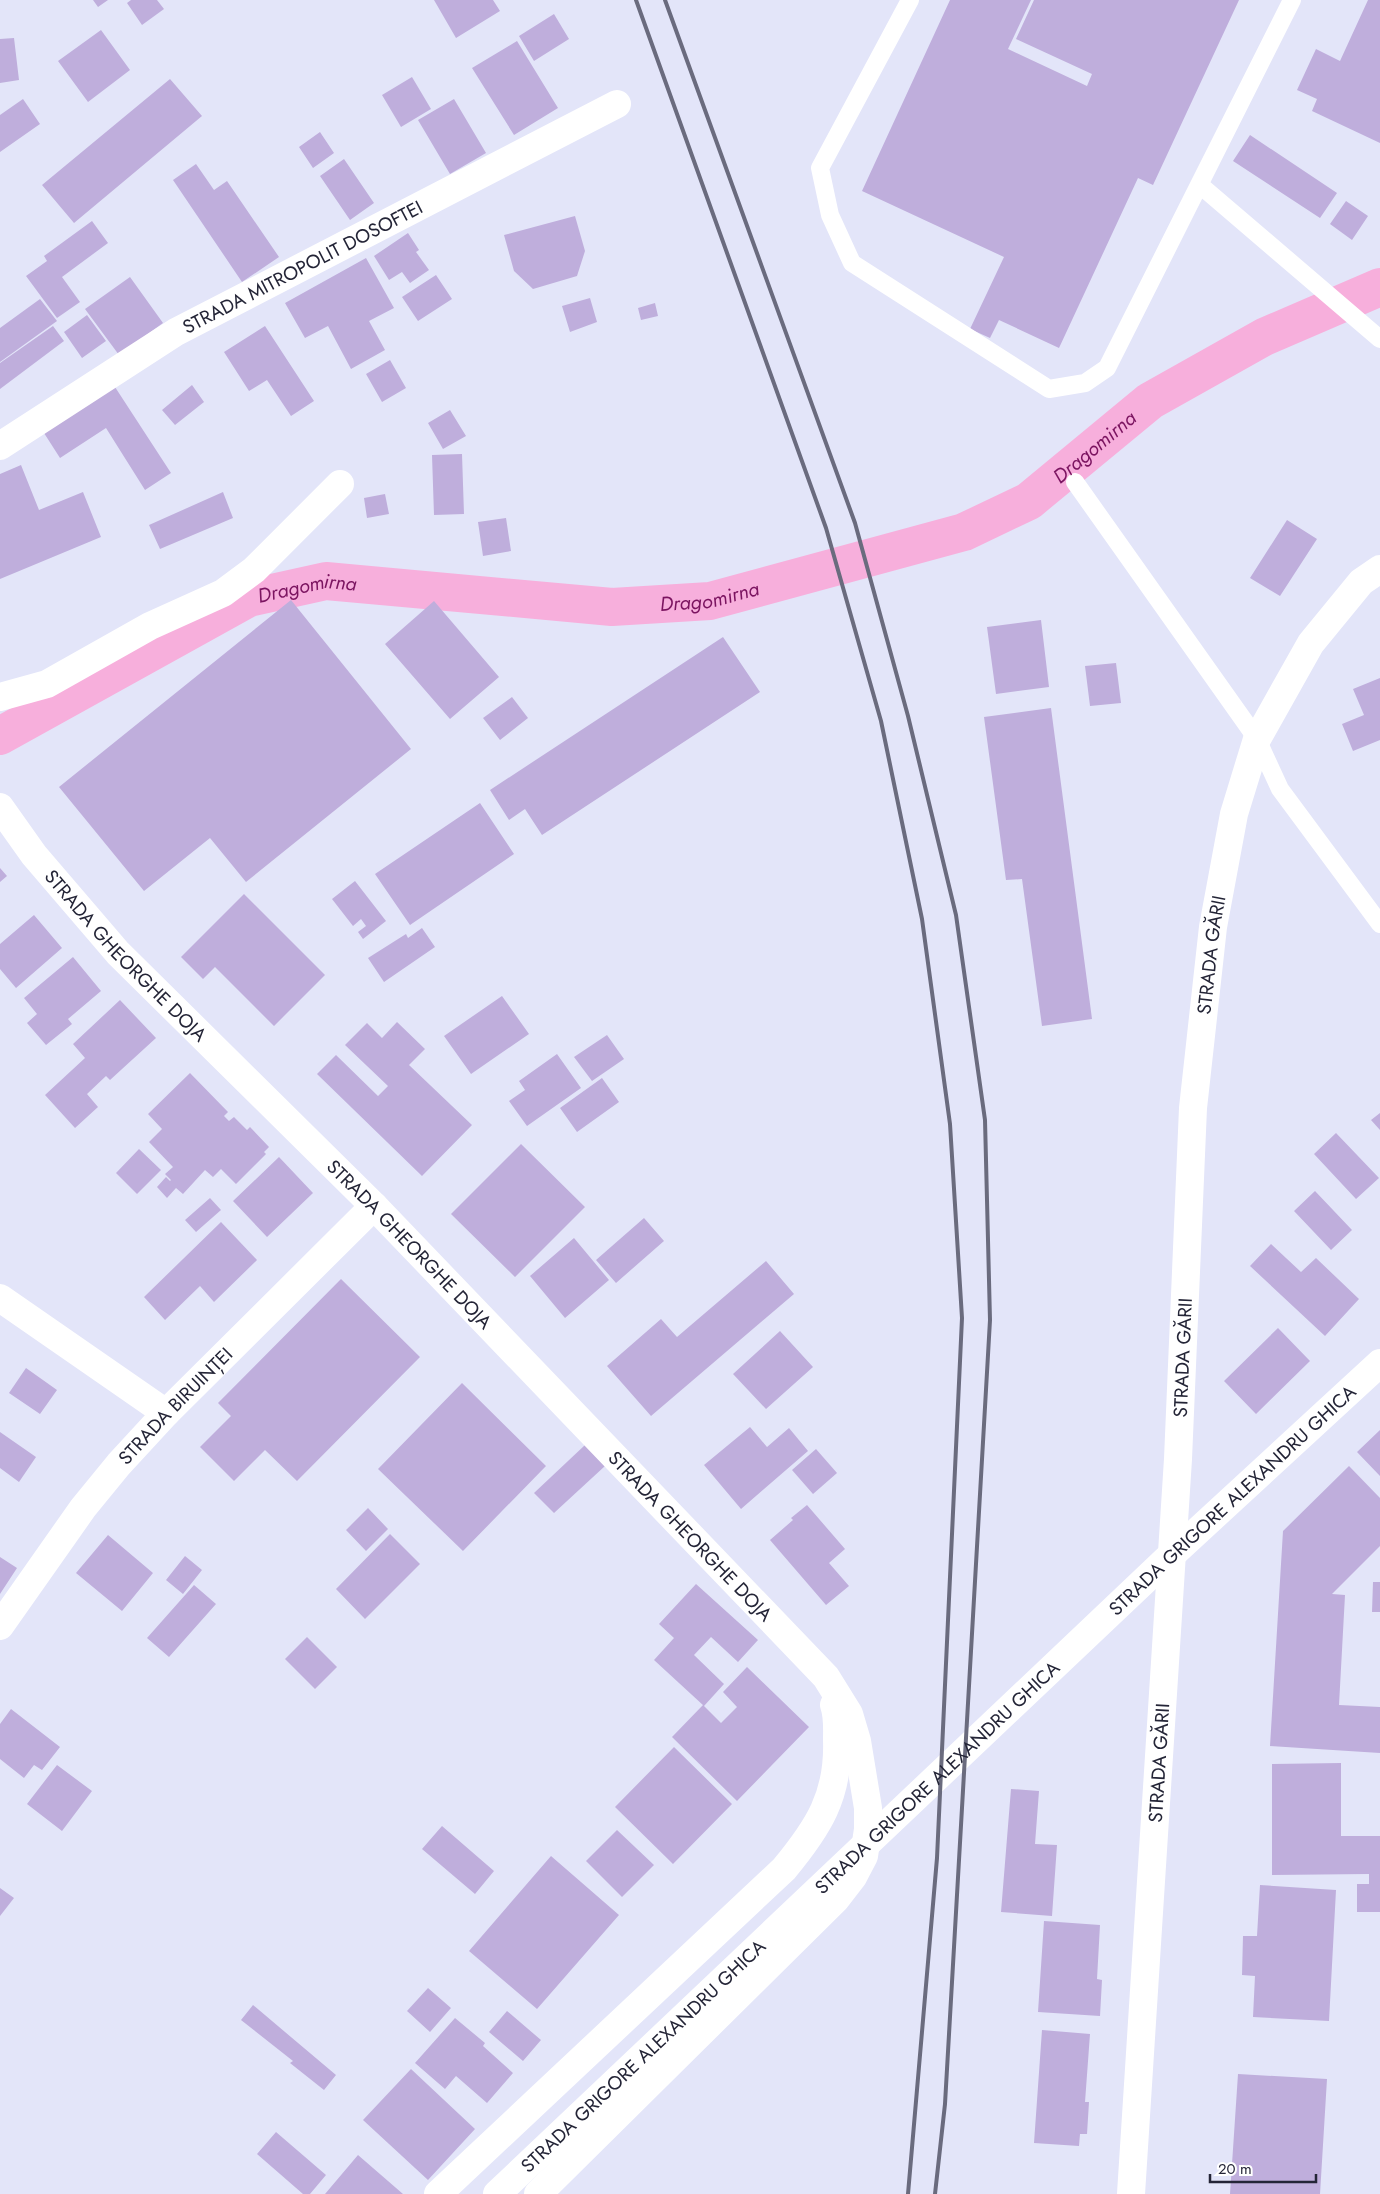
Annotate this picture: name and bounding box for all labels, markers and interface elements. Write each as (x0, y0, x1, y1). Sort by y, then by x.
street label: STRADA MITROPOLIT DOSOFTEI (178, 194, 427, 340)
water label: Dragomirna (1047, 404, 1143, 491)
water label: Dragomirna (255, 567, 358, 611)
water label: Dragomirna (659, 574, 763, 619)
street label: STRADA GHEORGHE DOJA (38, 864, 213, 1048)
street label: STRADA GĂRII (1190, 893, 1233, 1016)
street label: STRADA GHEORGHE DOJA (321, 1154, 498, 1336)
street label: STRADA GĂRII (1167, 1297, 1199, 1418)
street label: STRADA BIRUINȚEI (112, 1341, 239, 1471)
street label: STRADA GRIGORE ALEXANDRU GHICA (1103, 1378, 1362, 1622)
street label: STRADA GHEORGHE DOJA (602, 1445, 779, 1628)
street label: STRADA GRIGORE ALEXANDRU GHICA (809, 1654, 1066, 1900)
street label: STRADA GĂRII (1142, 1702, 1176, 1824)
street label: STRADA GRIGORE ALEXANDRU GHICA (515, 1933, 772, 2179)
scale bar (1210, 2152, 1316, 2184)
text: 20 m (1218, 2158, 1252, 2180)

